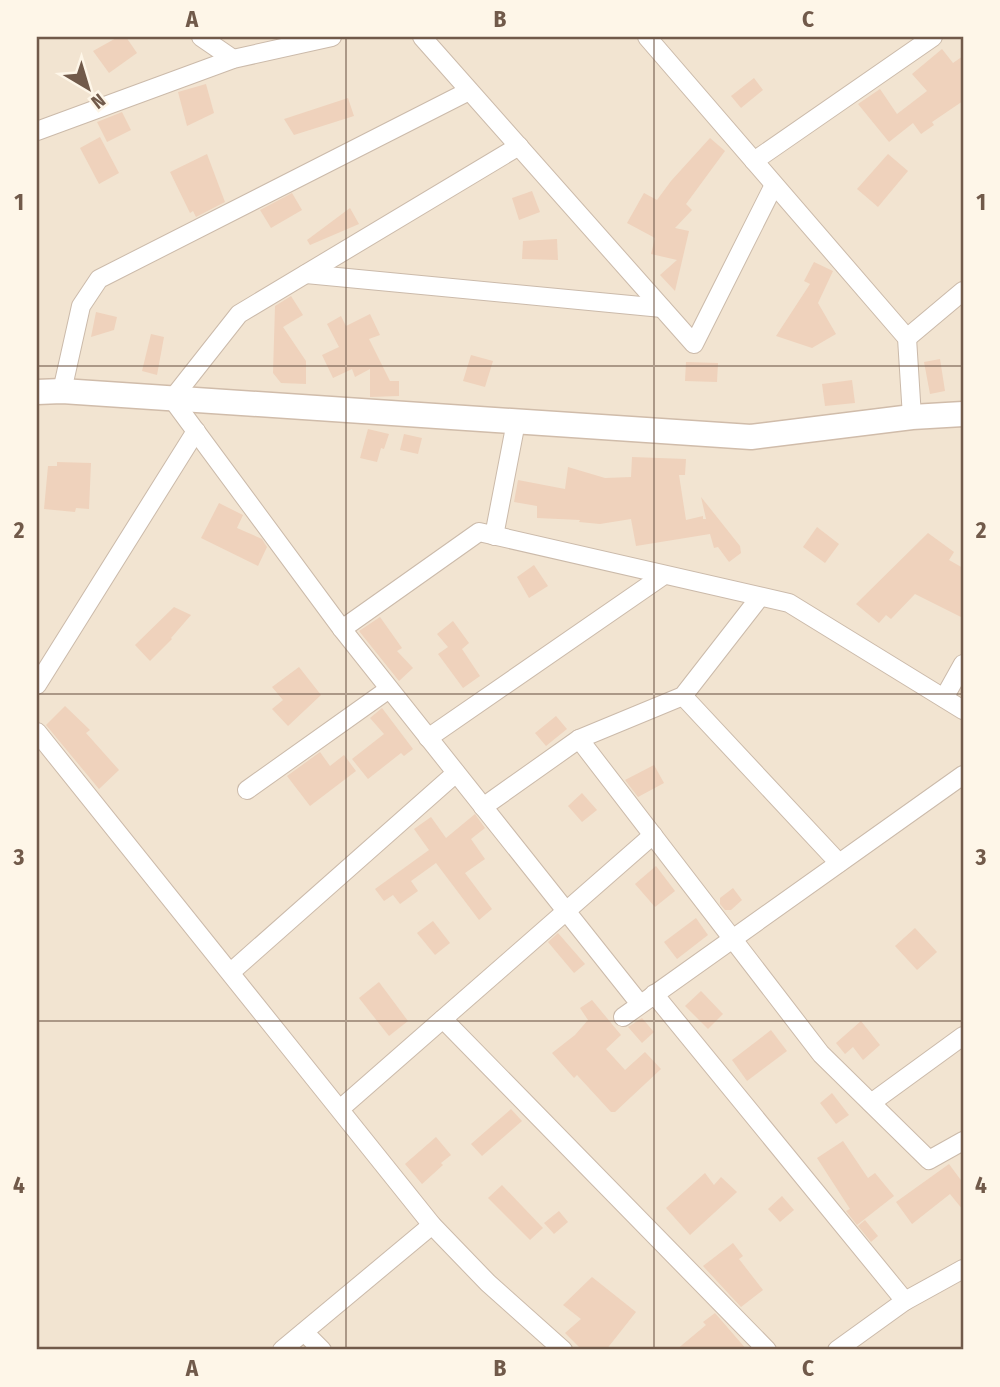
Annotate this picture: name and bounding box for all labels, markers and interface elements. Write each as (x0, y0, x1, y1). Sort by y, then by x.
text: A (185, 5, 199, 33)
text: B (494, 5, 507, 33)
text: C (802, 5, 814, 33)
north arrow (52, 52, 122, 122)
text: N (87, 88, 110, 114)
text: 1 (14, 188, 24, 216)
text: 1 (976, 188, 986, 216)
text: 2 (13, 516, 25, 544)
text: 2 (975, 516, 987, 544)
text: 3 (13, 843, 25, 871)
text: 3 (975, 843, 987, 871)
text: 4 (13, 1171, 25, 1199)
text: 4 (975, 1171, 987, 1199)
text: A (185, 1354, 199, 1382)
text: B (494, 1354, 507, 1382)
text: C (802, 1354, 814, 1382)

